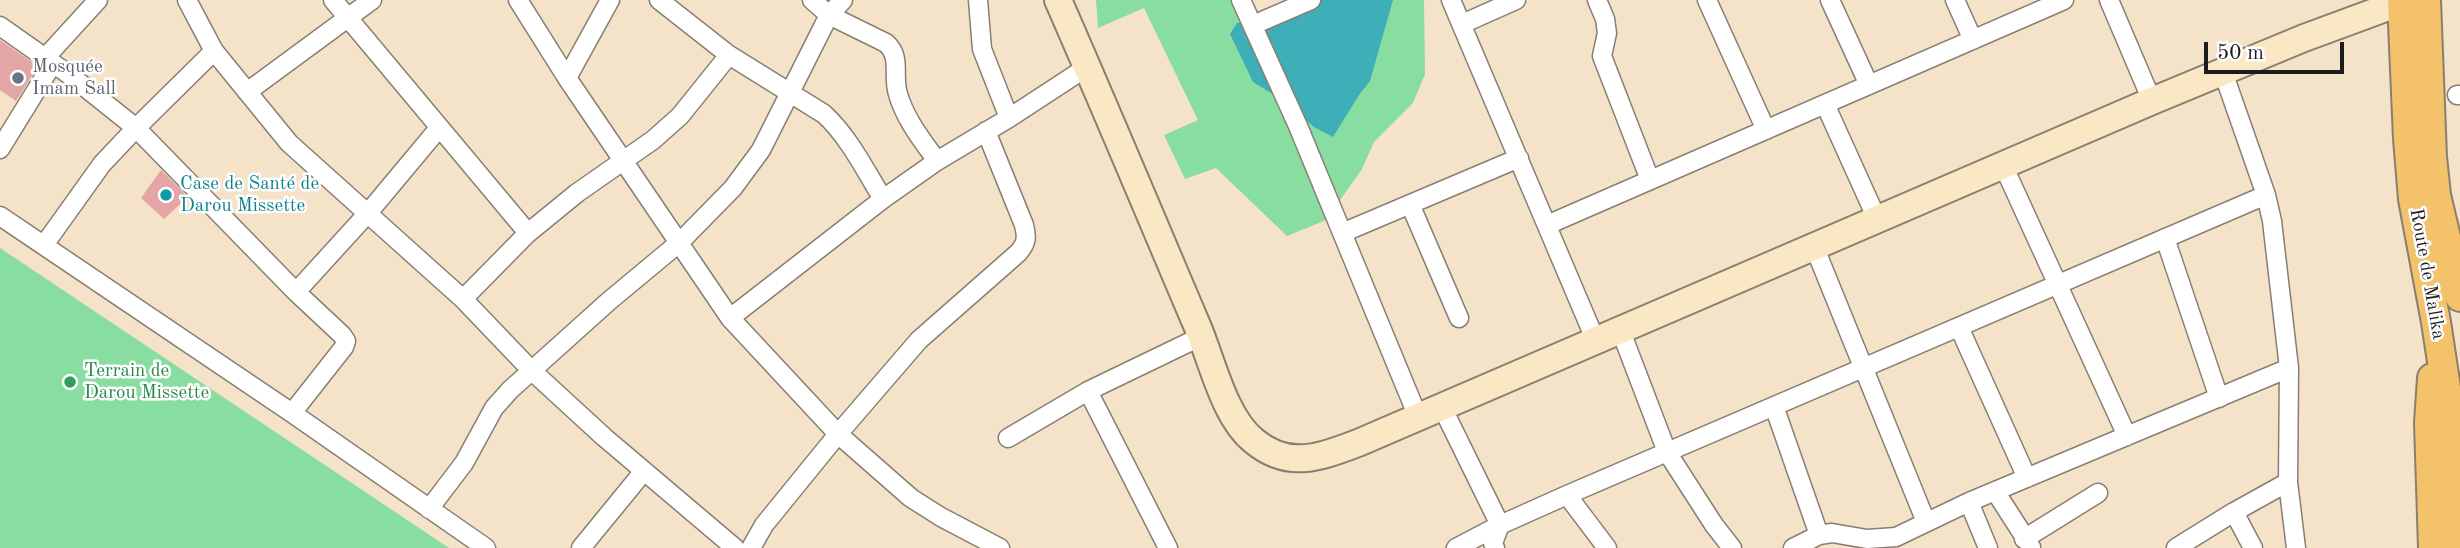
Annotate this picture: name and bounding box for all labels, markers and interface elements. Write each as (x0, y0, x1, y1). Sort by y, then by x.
scale bar (2208, 28, 2348, 72)
text: 50 m (2217, 43, 2264, 64)
place label: Mosquée Imam Sall (32, 56, 116, 100)
marker: Mosquée Imam Sall (10, 70, 26, 86)
place label: Case de Santé de Darou Missette (180, 173, 319, 217)
marker: Case de Santé de Darou Missette (158, 187, 174, 203)
street label: Route de Malika (2404, 207, 2450, 341)
place label: Terrain de Darou Missette (84, 360, 209, 404)
marker: Terrain de Darou Missette (62, 374, 78, 390)

